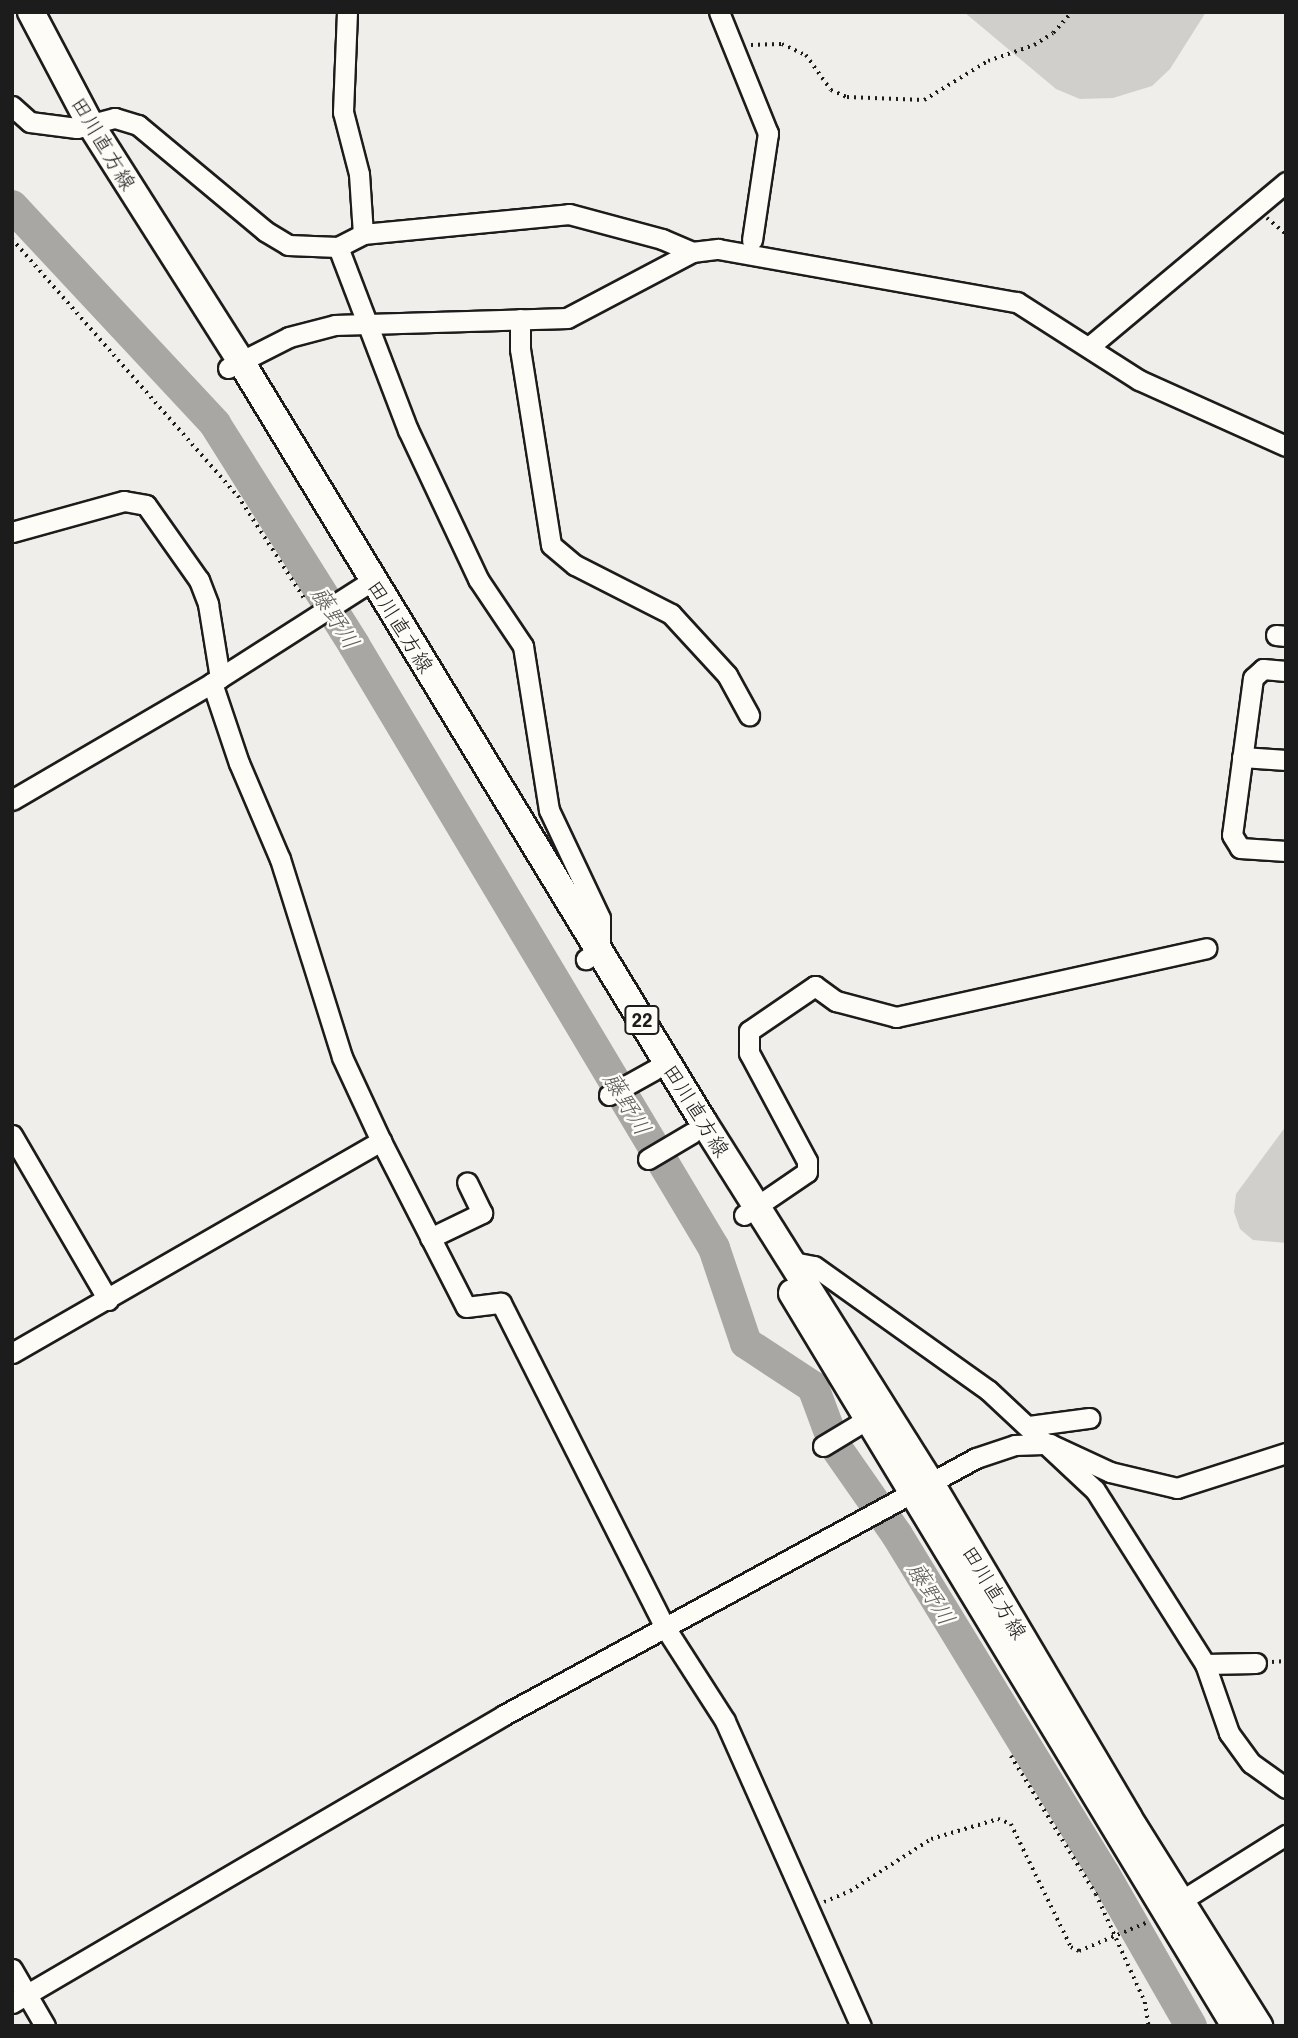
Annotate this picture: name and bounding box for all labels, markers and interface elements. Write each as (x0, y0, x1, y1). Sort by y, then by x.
street label: 田川直方線 (66, 92, 142, 194)
street label: 田川直方線 (362, 575, 440, 677)
water label: 藤野川 (306, 580, 366, 654)
road number: 22 (623, 1004, 661, 1036)
street label: 田川直方線 (658, 1059, 736, 1161)
water label: 藤野川 (598, 1066, 658, 1140)
street label: 田川直方線 (957, 1541, 1033, 1643)
water label: 藤野川 (902, 1556, 962, 1630)

